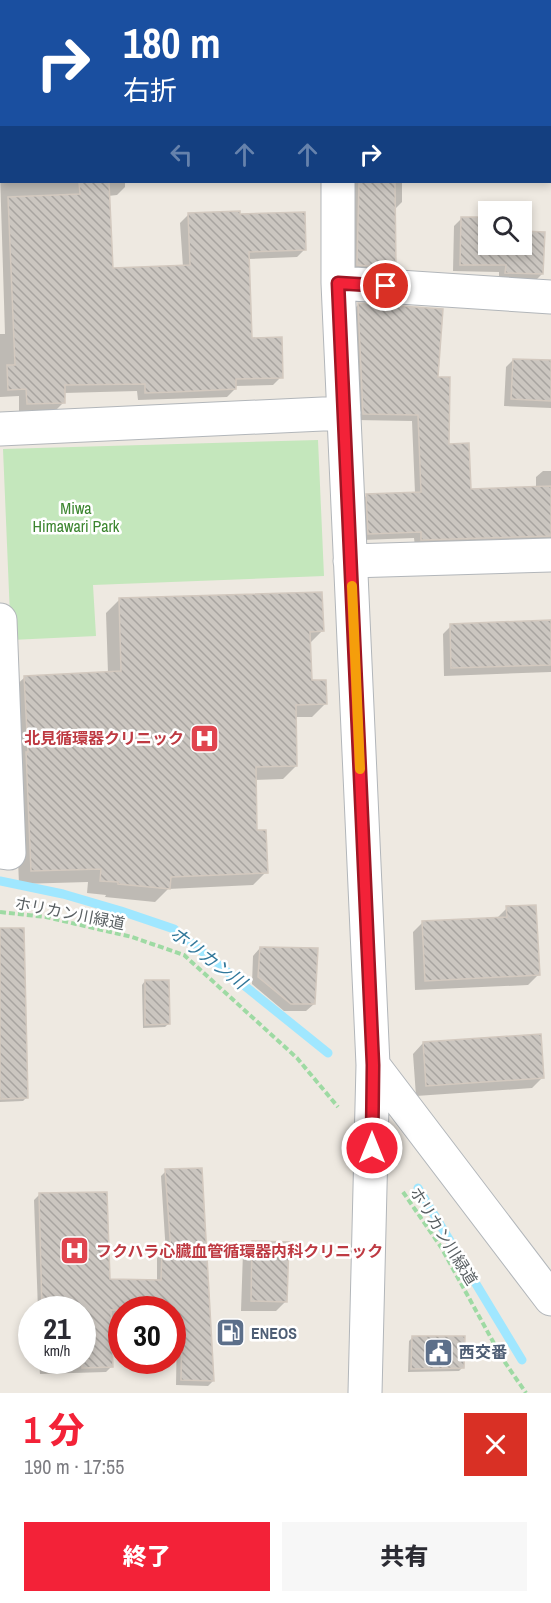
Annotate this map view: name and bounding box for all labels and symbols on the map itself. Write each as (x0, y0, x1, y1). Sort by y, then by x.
pin (360, 260, 411, 311)
park label: Miwa Himawari Park (33, 497, 120, 537)
hospital icon: 北見循環器クリニック (189, 722, 221, 754)
place label: 北見循環器クリニック (24, 727, 184, 749)
street label: ホリカン川緑道 (13, 892, 127, 934)
water label: ホリカン川 (165, 921, 253, 996)
position arrow (340, 1116, 404, 1180)
street label: ホリカン川緑道 (405, 1183, 483, 1289)
hospital icon: フクハラ心臓血管循環器内科クリニック (59, 1235, 91, 1267)
place label: フクハラ心臓血管循環器内科クリニック (96, 1240, 383, 1262)
speed limit sign: 30 (108, 1296, 186, 1374)
fuel station icon: ENEOS (214, 1317, 246, 1349)
place label: ENEOS (251, 1322, 297, 1344)
public building icon: 西交番 (422, 1336, 454, 1368)
place label: 西交番 (459, 1341, 507, 1363)

